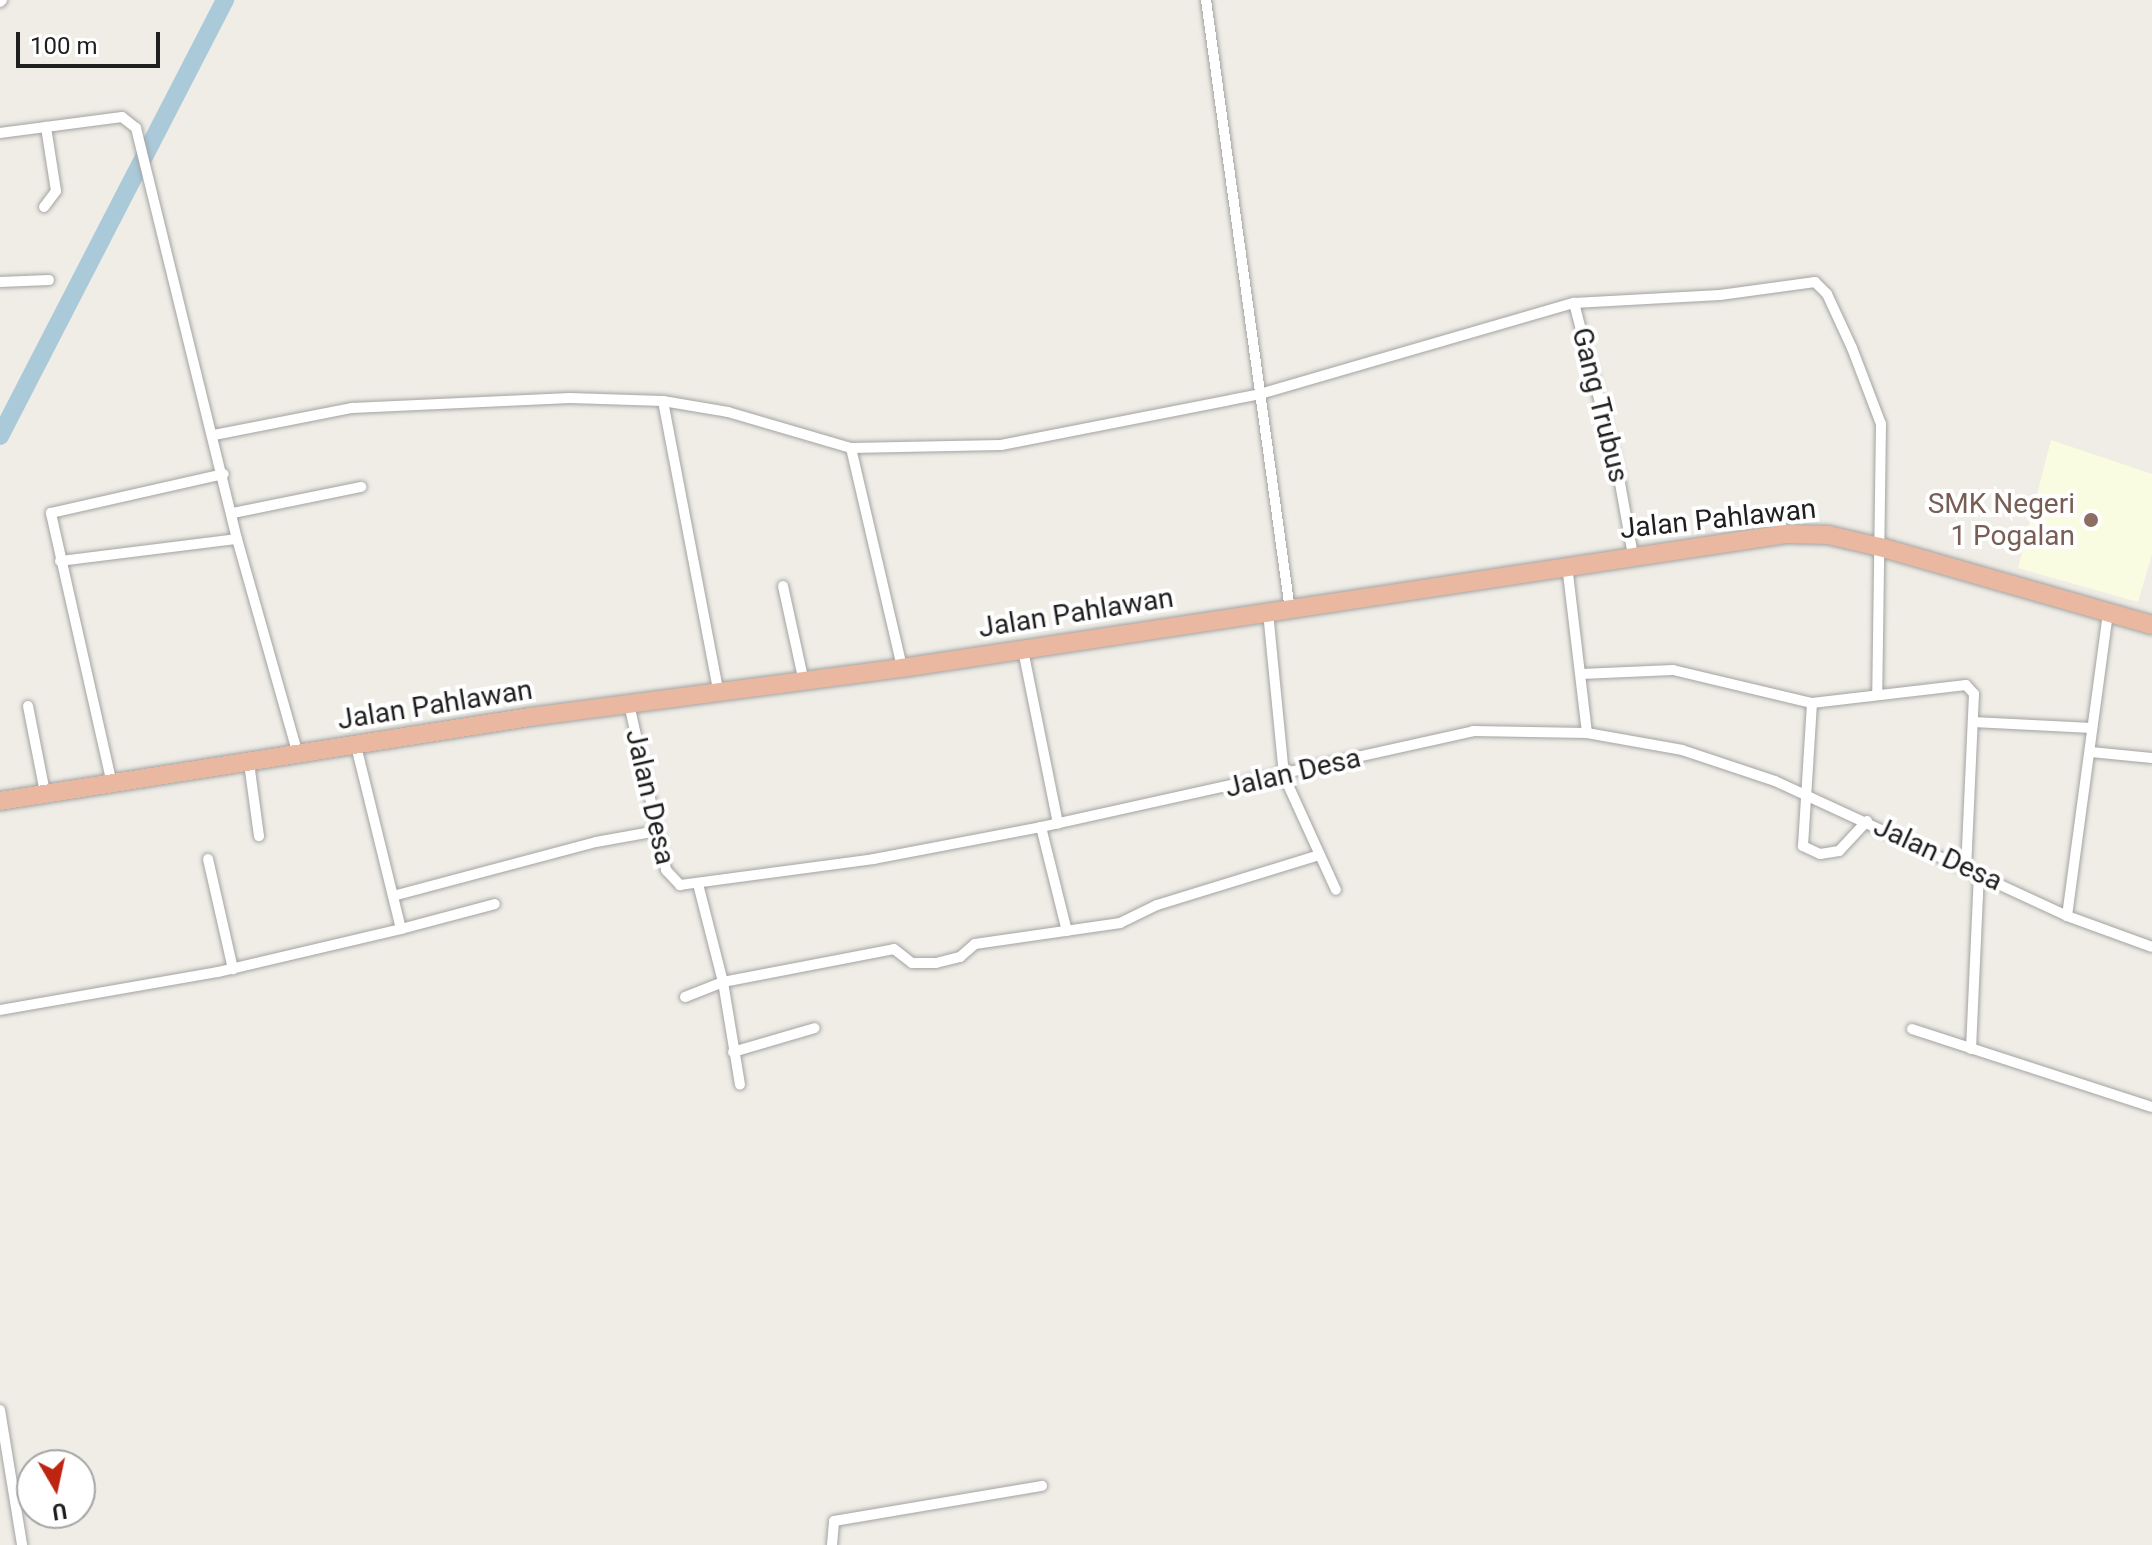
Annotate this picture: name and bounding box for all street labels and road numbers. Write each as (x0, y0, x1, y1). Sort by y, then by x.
street label: Gang Trubus (1565, 324, 1635, 486)
street label: Jalan Pahlawan (1618, 492, 1818, 546)
street label: Jalan Pahlawan (976, 581, 1176, 645)
street label: Jalan Pahlawan (335, 673, 535, 737)
street label: Jalan Desa (618, 726, 682, 868)
street label: Jalan Desa (1222, 741, 1364, 805)
street label: Jalan Desa (1868, 810, 2008, 898)

